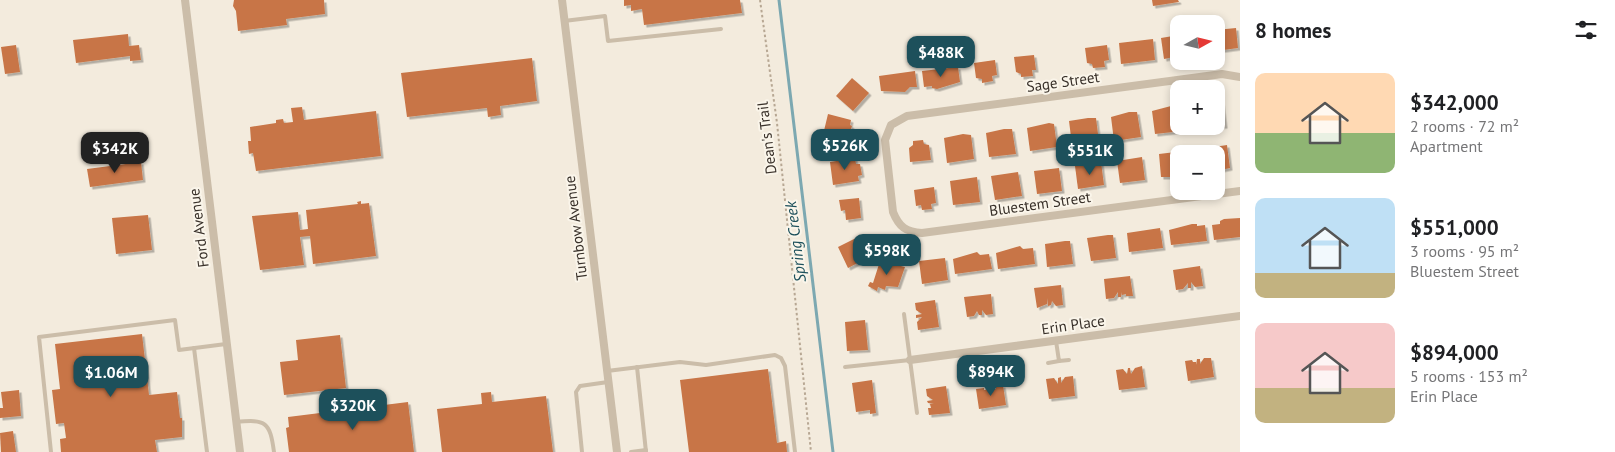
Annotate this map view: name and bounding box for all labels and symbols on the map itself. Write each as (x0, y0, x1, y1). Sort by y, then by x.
north arrow (1170, 15, 1225, 70)
pin: $488K (906, 36, 976, 78)
street label: Sage Street (1025, 67, 1101, 96)
street label: Dean's Trail (753, 100, 780, 175)
pin: $526K (810, 128, 880, 171)
pin: $342K (80, 132, 150, 174)
pin: $551K (1055, 134, 1125, 176)
street label: Turnbow Avenue (560, 175, 591, 281)
street label: Bluestem Street (988, 187, 1092, 220)
street label: Ford Avenue (184, 188, 213, 269)
water label: Spring Creek (780, 199, 810, 284)
pin: $598K (852, 234, 922, 276)
street label: Erin Place (1040, 311, 1106, 338)
pin: $894K (956, 354, 1026, 397)
pin: $1.06M (70, 356, 152, 398)
pin: $320K (318, 388, 388, 431)

